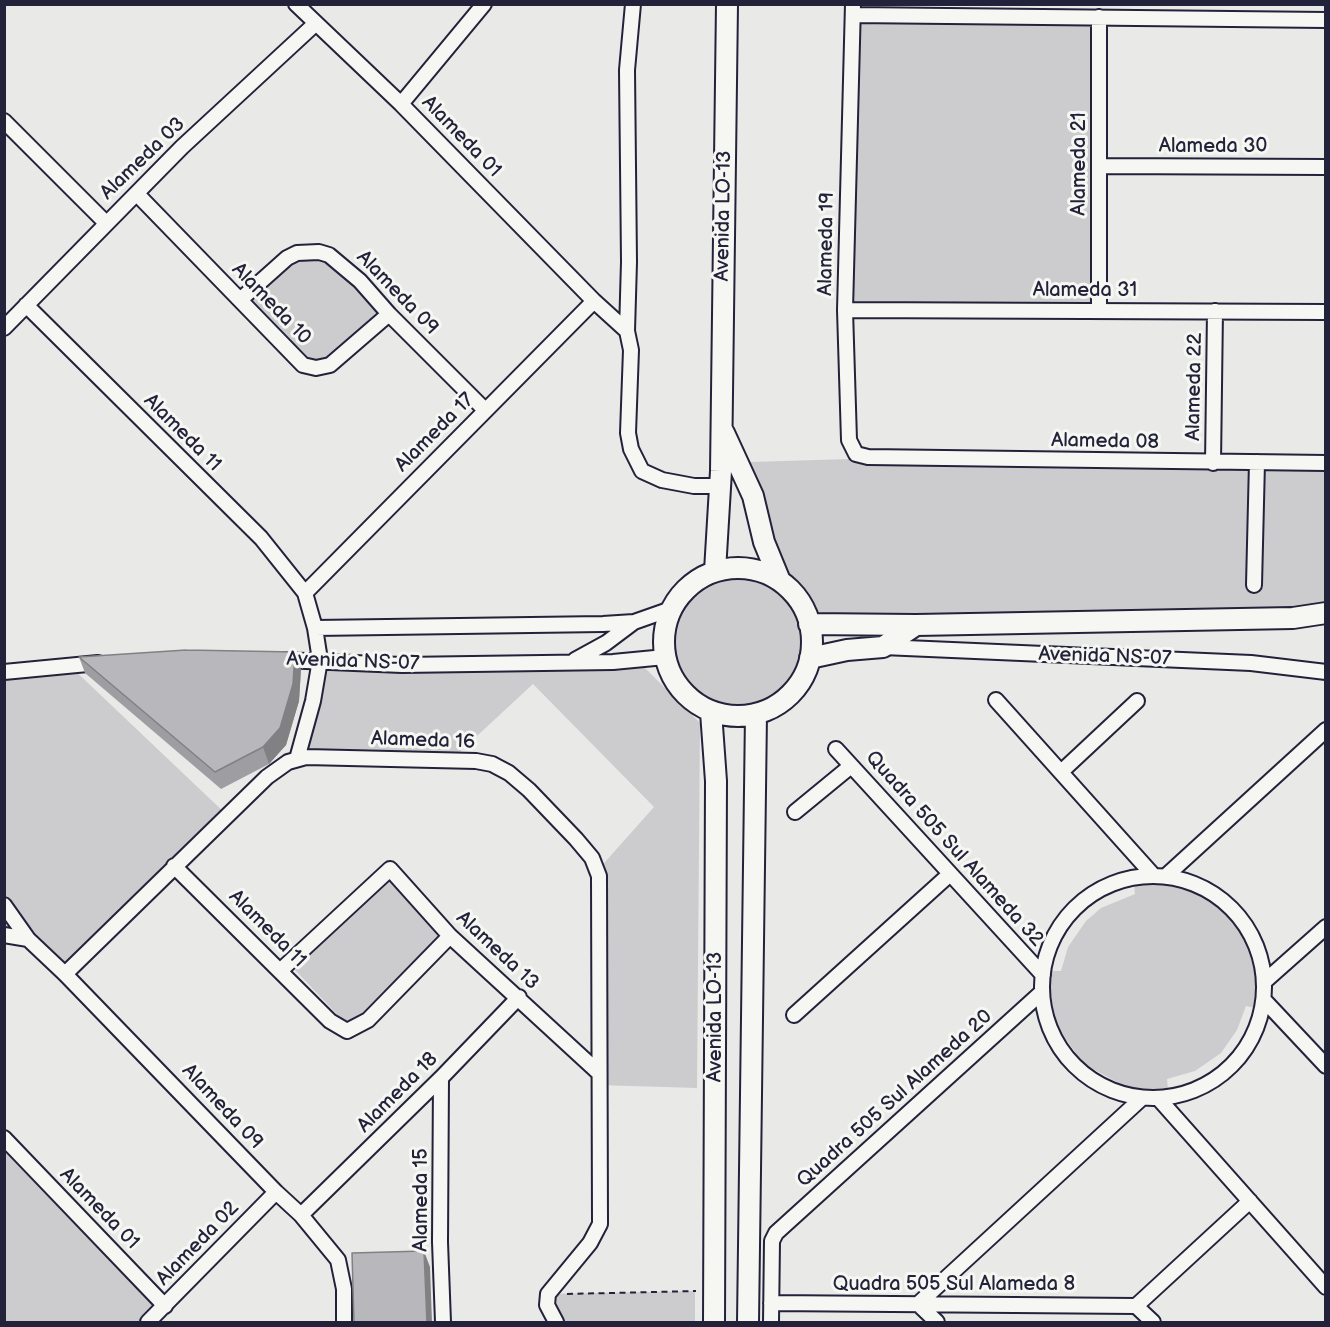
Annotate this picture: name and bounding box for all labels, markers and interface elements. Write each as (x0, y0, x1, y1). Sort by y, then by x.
street label: Alameda 01 (416, 91, 506, 183)
street label: Alameda 21 (1068, 112, 1092, 216)
street label: Alameda 03 (96, 113, 190, 205)
street label: Alameda 30 (1159, 135, 1267, 159)
street label: Avenida LO-13 (711, 150, 737, 282)
street label: Alameda 19 (814, 192, 840, 296)
street label: Alameda 09 (351, 246, 443, 340)
street label: Alameda 10 (226, 258, 316, 350)
street label: Alameda 31 (1033, 279, 1137, 303)
street label: Alameda 22 (1182, 333, 1208, 441)
street label: Alameda 17 (390, 388, 480, 478)
street label: Alameda 11 (138, 389, 226, 477)
street label: Alameda 08 (1051, 429, 1159, 455)
street label: Avenida NS-07 (1038, 643, 1172, 671)
street label: Avenida NS-07 (286, 648, 420, 676)
street label: Alameda 16 (370, 727, 476, 755)
street label: Quadra 505 Sul Alameda 32 (860, 746, 1048, 952)
street label: Alameda 11 (223, 885, 311, 973)
street label: Alameda 13 (451, 907, 543, 995)
street label: Avenida LO-13 (704, 952, 728, 1082)
street label: Quadra 505 Sul Alameda 20 (793, 1005, 997, 1193)
street label: Alameda 18 (353, 1048, 443, 1138)
street label: Alameda 09 (176, 1059, 268, 1155)
street label: Alameda 15 (410, 1148, 434, 1252)
street label: Alameda 01 (54, 1163, 144, 1255)
street label: Alameda 02 (152, 1197, 244, 1291)
street label: Quadra 505 Sul Alameda 8 (833, 1273, 1075, 1297)

